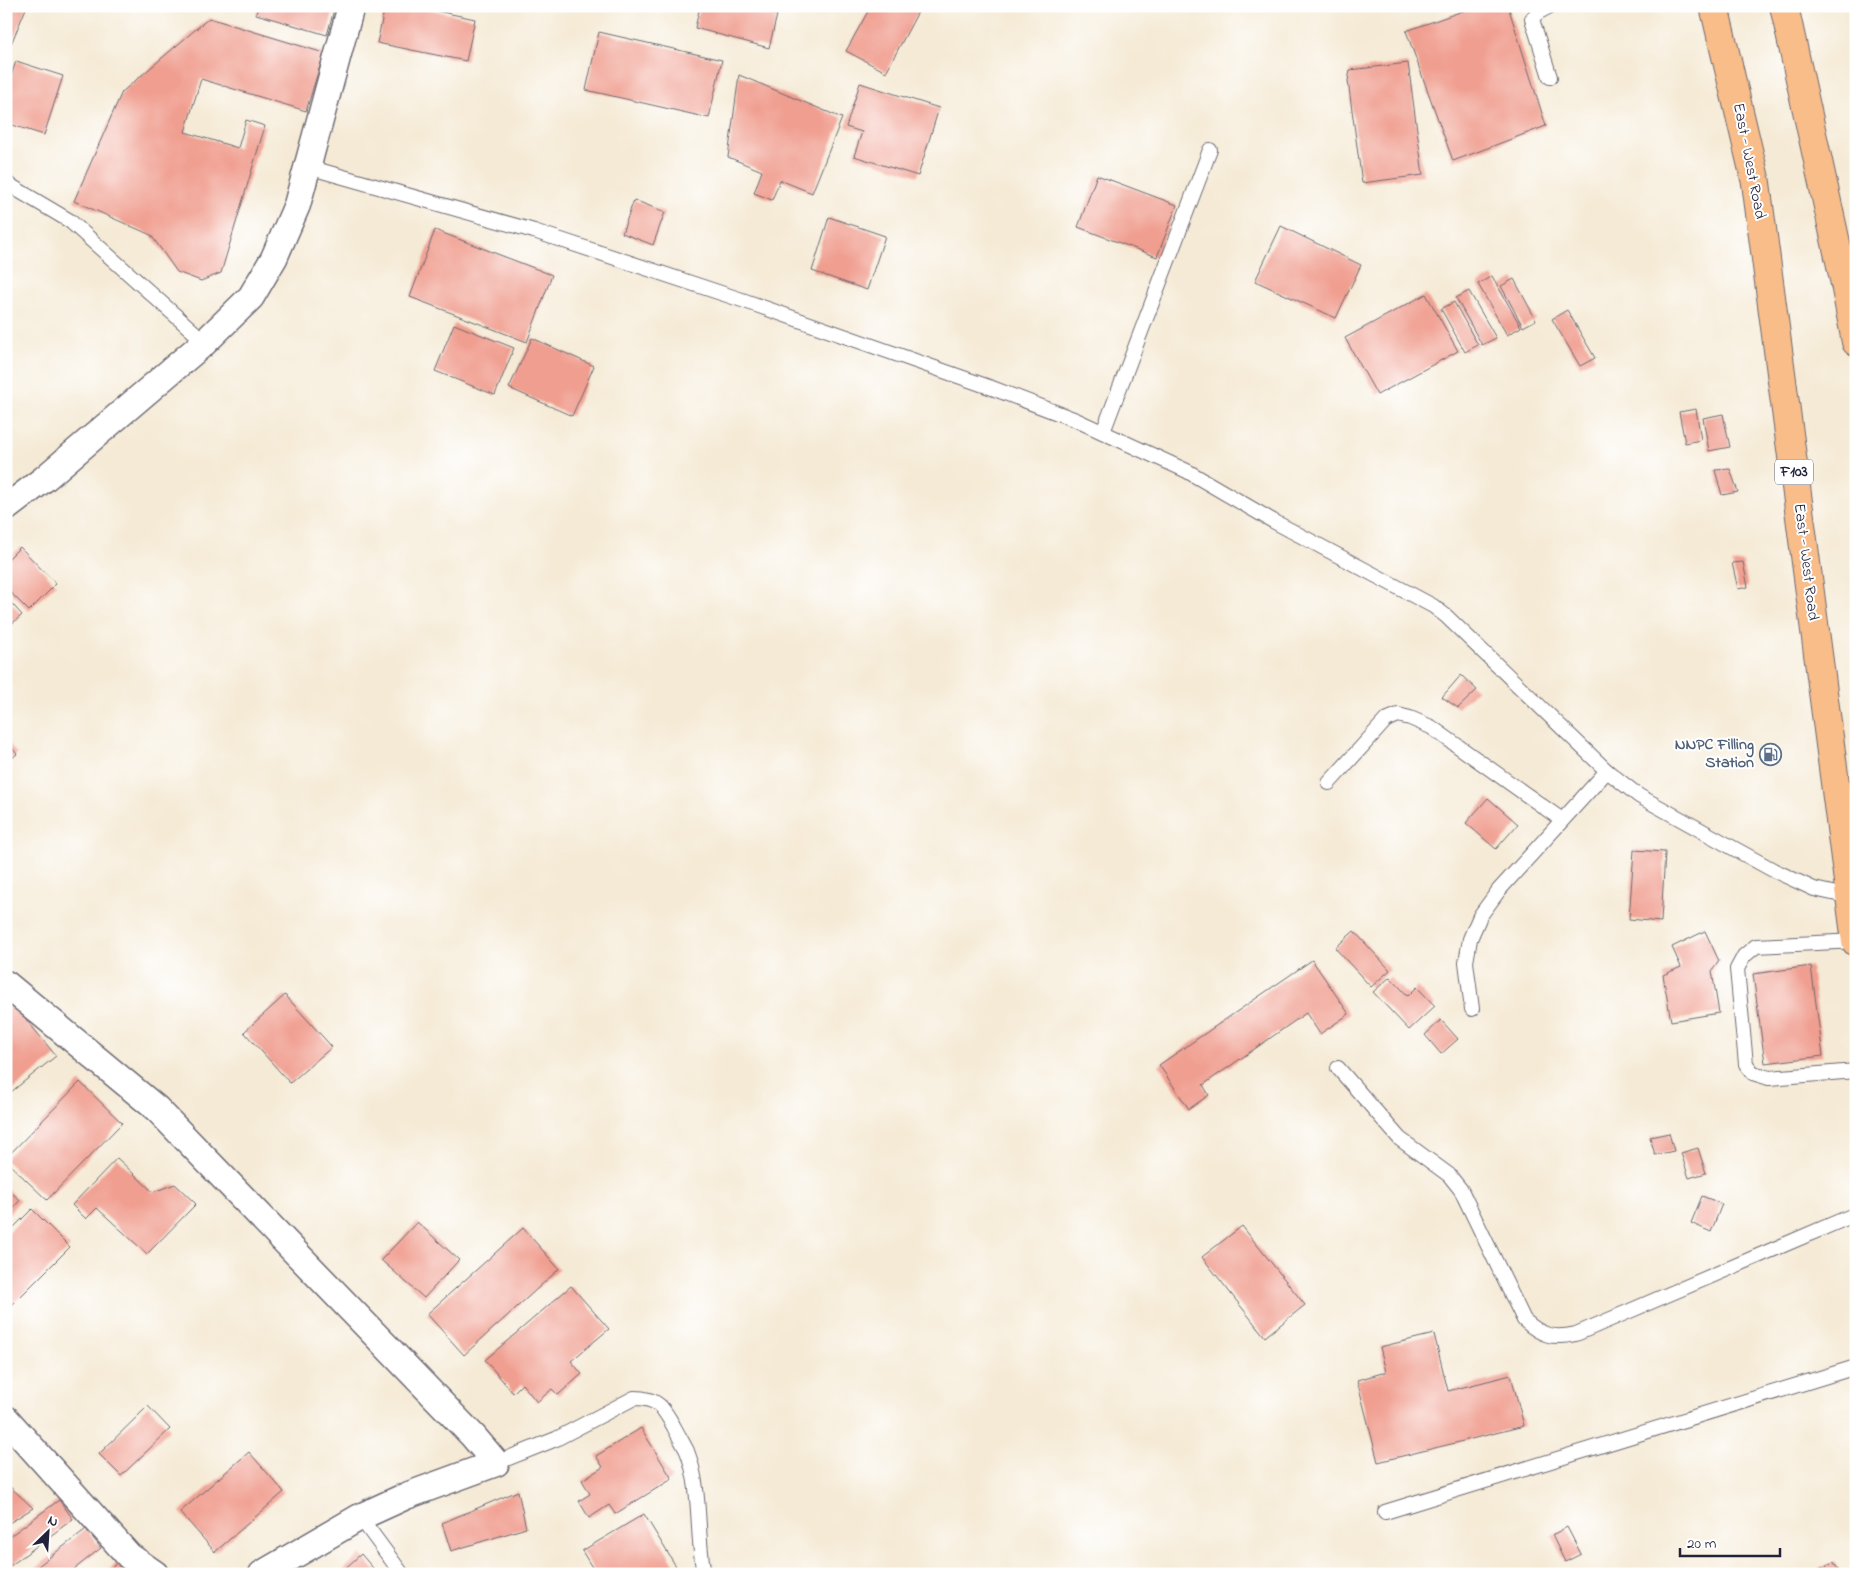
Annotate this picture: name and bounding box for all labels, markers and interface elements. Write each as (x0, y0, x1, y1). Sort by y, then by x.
street label: East - West Road (1726, 101, 1772, 221)
road number: F103 (1775, 460, 1813, 484)
street label: East - West Road (1787, 502, 1825, 622)
place label: NNPC Filling Station (1675, 733, 1754, 775)
fuel station icon: NNPC Filling Station (1758, 742, 1782, 766)
north arrow (22, 1508, 72, 1558)
text: N (44, 1510, 62, 1533)
scale bar (1680, 1525, 1780, 1557)
text: 20 m (1687, 1533, 1717, 1555)

